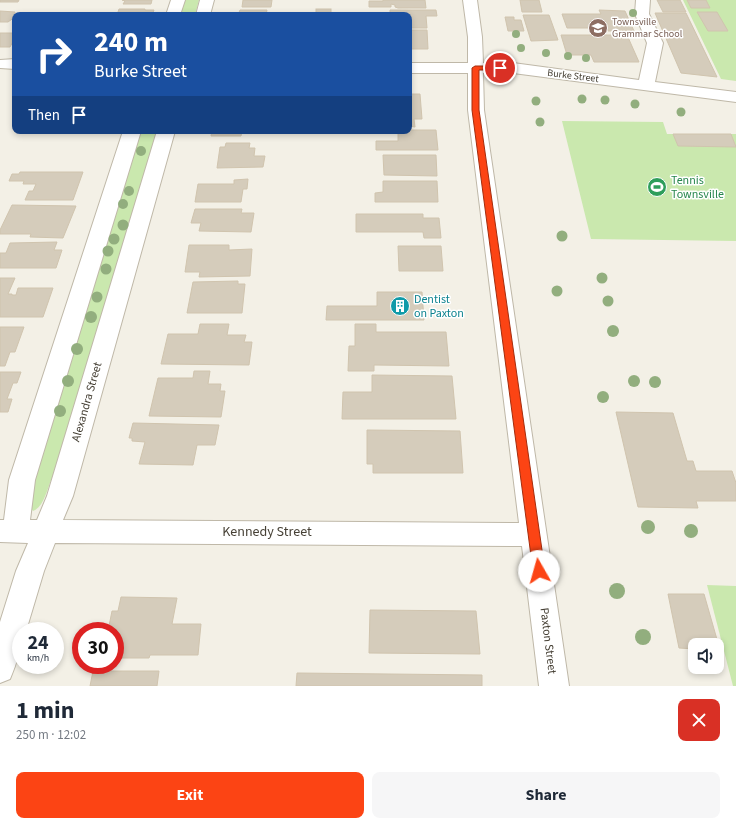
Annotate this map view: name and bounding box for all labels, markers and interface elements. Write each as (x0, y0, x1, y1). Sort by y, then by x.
place label: Townsville Grammar School (612, 15, 683, 41)
school or university icon: Townsville Grammar School (587, 17, 609, 39)
text: 240 m (94, 22, 168, 62)
icon: right (28, 28, 80, 80)
pin (483, 51, 517, 85)
icon: arrive (489, 57, 511, 79)
text: Burke Street (94, 59, 187, 84)
street label: Burke Street (547, 66, 600, 86)
icon: arrive (68, 104, 90, 126)
text: Then (28, 105, 60, 126)
place label: Tennis Townsville (671, 172, 724, 203)
sports icon: Tennis Townsville (646, 176, 668, 198)
place label: Dentist on Paxton (414, 291, 464, 322)
building icon: Dentist on Paxton (389, 295, 411, 317)
street label: Alexandra Street (67, 360, 107, 444)
street label: Kennedy Street (222, 522, 312, 542)
position arrow (518, 550, 560, 592)
street label: Paxton Street (535, 607, 561, 675)
speed limit sign: 30 (72, 622, 124, 674)
text: 24 (27, 629, 49, 657)
map controls (688, 638, 724, 674)
button: sound (688, 638, 724, 674)
text: km/h (27, 651, 49, 665)
text: 1 min (16, 693, 74, 728)
button: close (678, 699, 720, 741)
text: 250 m · 12:02 (16, 726, 86, 744)
button: Exit (16, 772, 364, 818)
button: Share (372, 772, 720, 818)

